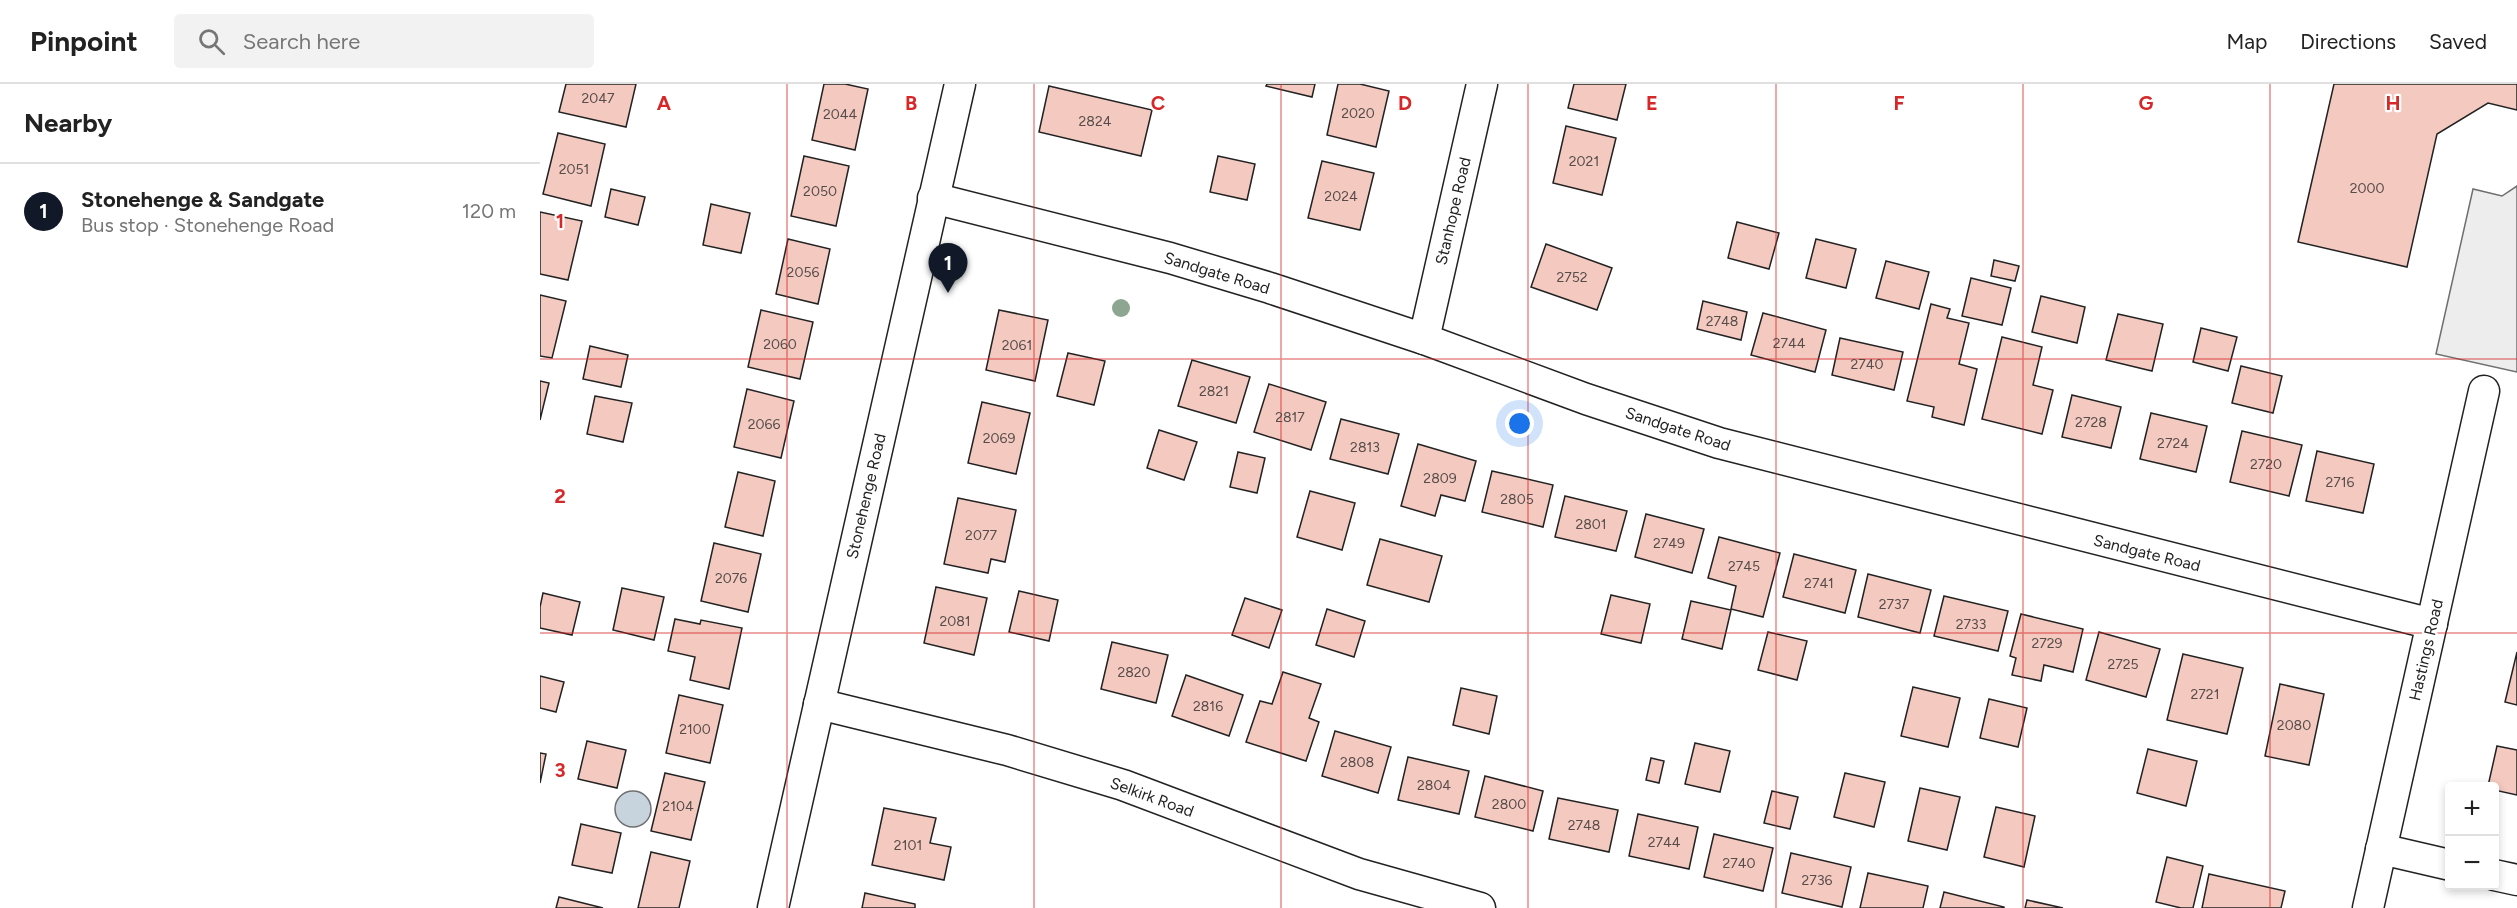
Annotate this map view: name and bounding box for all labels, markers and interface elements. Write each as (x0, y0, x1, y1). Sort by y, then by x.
search box (174, 14, 594, 68)
text: Pinpoint (30, 24, 138, 58)
icon: search (195, 25, 228, 58)
text: Search here (243, 28, 360, 55)
text: Map (2226, 29, 2267, 54)
text: Directions (2300, 29, 2396, 54)
text: Saved (2429, 29, 2487, 54)
house number: 2047 (581, 90, 615, 107)
text: A (657, 91, 672, 115)
text: B (905, 91, 917, 115)
text: C (1151, 91, 1165, 115)
text: D (1398, 91, 1412, 115)
text: E (1646, 91, 1658, 115)
text: F (1893, 91, 1905, 115)
text: G (2139, 91, 2154, 115)
text: H (2386, 91, 2401, 115)
house number: 2020 (1341, 105, 1375, 122)
house number: 2044 (823, 106, 857, 123)
text: Nearby (24, 107, 112, 139)
house number: 2824 (1079, 113, 1112, 130)
house number: 2021 (1569, 153, 1599, 170)
street label: Stanhope Road (1431, 155, 1475, 267)
house number: 2051 (559, 161, 589, 178)
house number: 2000 (2350, 180, 2384, 197)
house number: 2050 (803, 183, 837, 200)
text: Stonehenge & Sandgate (81, 186, 324, 213)
house number: 2024 (1324, 188, 1358, 205)
text: 1 (39, 199, 48, 223)
text: 120 m (462, 199, 516, 223)
text: 1 (556, 209, 564, 233)
text: Bus stop · Stonehenge Road (81, 213, 334, 237)
pin: 1 (928, 244, 968, 293)
street label: Sandgate Road (1162, 248, 1272, 298)
house number: 2056 (787, 264, 819, 281)
house number: 2752 (1556, 269, 1588, 286)
house number: 2748 (1706, 313, 1738, 330)
house number: 2744 (1773, 335, 1806, 352)
house number: 2060 (763, 336, 797, 353)
house number: 2061 (1002, 337, 1032, 354)
house number: 2740 (1850, 356, 1884, 373)
house number: 2821 (1199, 383, 1229, 400)
street label: Sandgate Road (1623, 403, 1733, 455)
house number: 2817 (1275, 409, 1305, 426)
your location (1505, 409, 1534, 438)
house number: 2728 (2075, 414, 2107, 431)
house number: 2066 (748, 416, 780, 433)
house number: 2069 (983, 430, 1015, 447)
street label: Stonehenge Road (842, 431, 890, 561)
house number: 2724 (2157, 435, 2189, 452)
house number: 2813 (1350, 439, 1380, 456)
house number: 2720 (2250, 456, 2282, 473)
house number: 2809 (1423, 470, 1457, 487)
house number: 2716 (2325, 474, 2355, 491)
text: 2 (554, 484, 566, 508)
house number: 2805 (1500, 491, 1534, 508)
house number: 2801 (1575, 516, 1607, 533)
house number: 2077 (965, 527, 997, 544)
street label: Sandgate Road (2092, 531, 2202, 575)
house number: 2749 (1653, 535, 1685, 552)
house number: 2745 (1728, 558, 1760, 575)
house number: 2076 (715, 570, 747, 587)
house number: 2741 (1804, 575, 1834, 592)
house number: 2737 (1879, 596, 1910, 613)
street label: Hastings Road (2405, 597, 2447, 703)
house number: 2081 (939, 613, 971, 630)
house number: 2733 (1956, 616, 1986, 633)
house number: 2729 (2031, 635, 2063, 652)
house number: 2725 (2107, 656, 2139, 673)
house number: 2820 (1117, 664, 1151, 681)
house number: 2721 (2191, 686, 2219, 703)
house number: 2816 (1193, 698, 1223, 715)
house number: 2080 (2277, 717, 2311, 734)
house number: 2100 (679, 721, 711, 738)
house number: 2808 (1340, 754, 1374, 771)
text: 3 (554, 758, 566, 782)
street label: Selkirk Road (1108, 773, 1196, 821)
house number: 2804 (1417, 777, 1451, 794)
map controls (2445, 782, 2499, 890)
button: + (2445, 782, 2499, 836)
house number: 2800 (1492, 796, 1526, 813)
house number: 2104 (662, 798, 694, 815)
house number: 2748 (1568, 817, 1600, 834)
house number: 2744 (1648, 834, 1681, 851)
button: − (2445, 836, 2499, 890)
house number: 2101 (894, 837, 922, 854)
house number: 2740 (1722, 855, 1756, 872)
house number: 2736 (1802, 872, 1833, 889)

